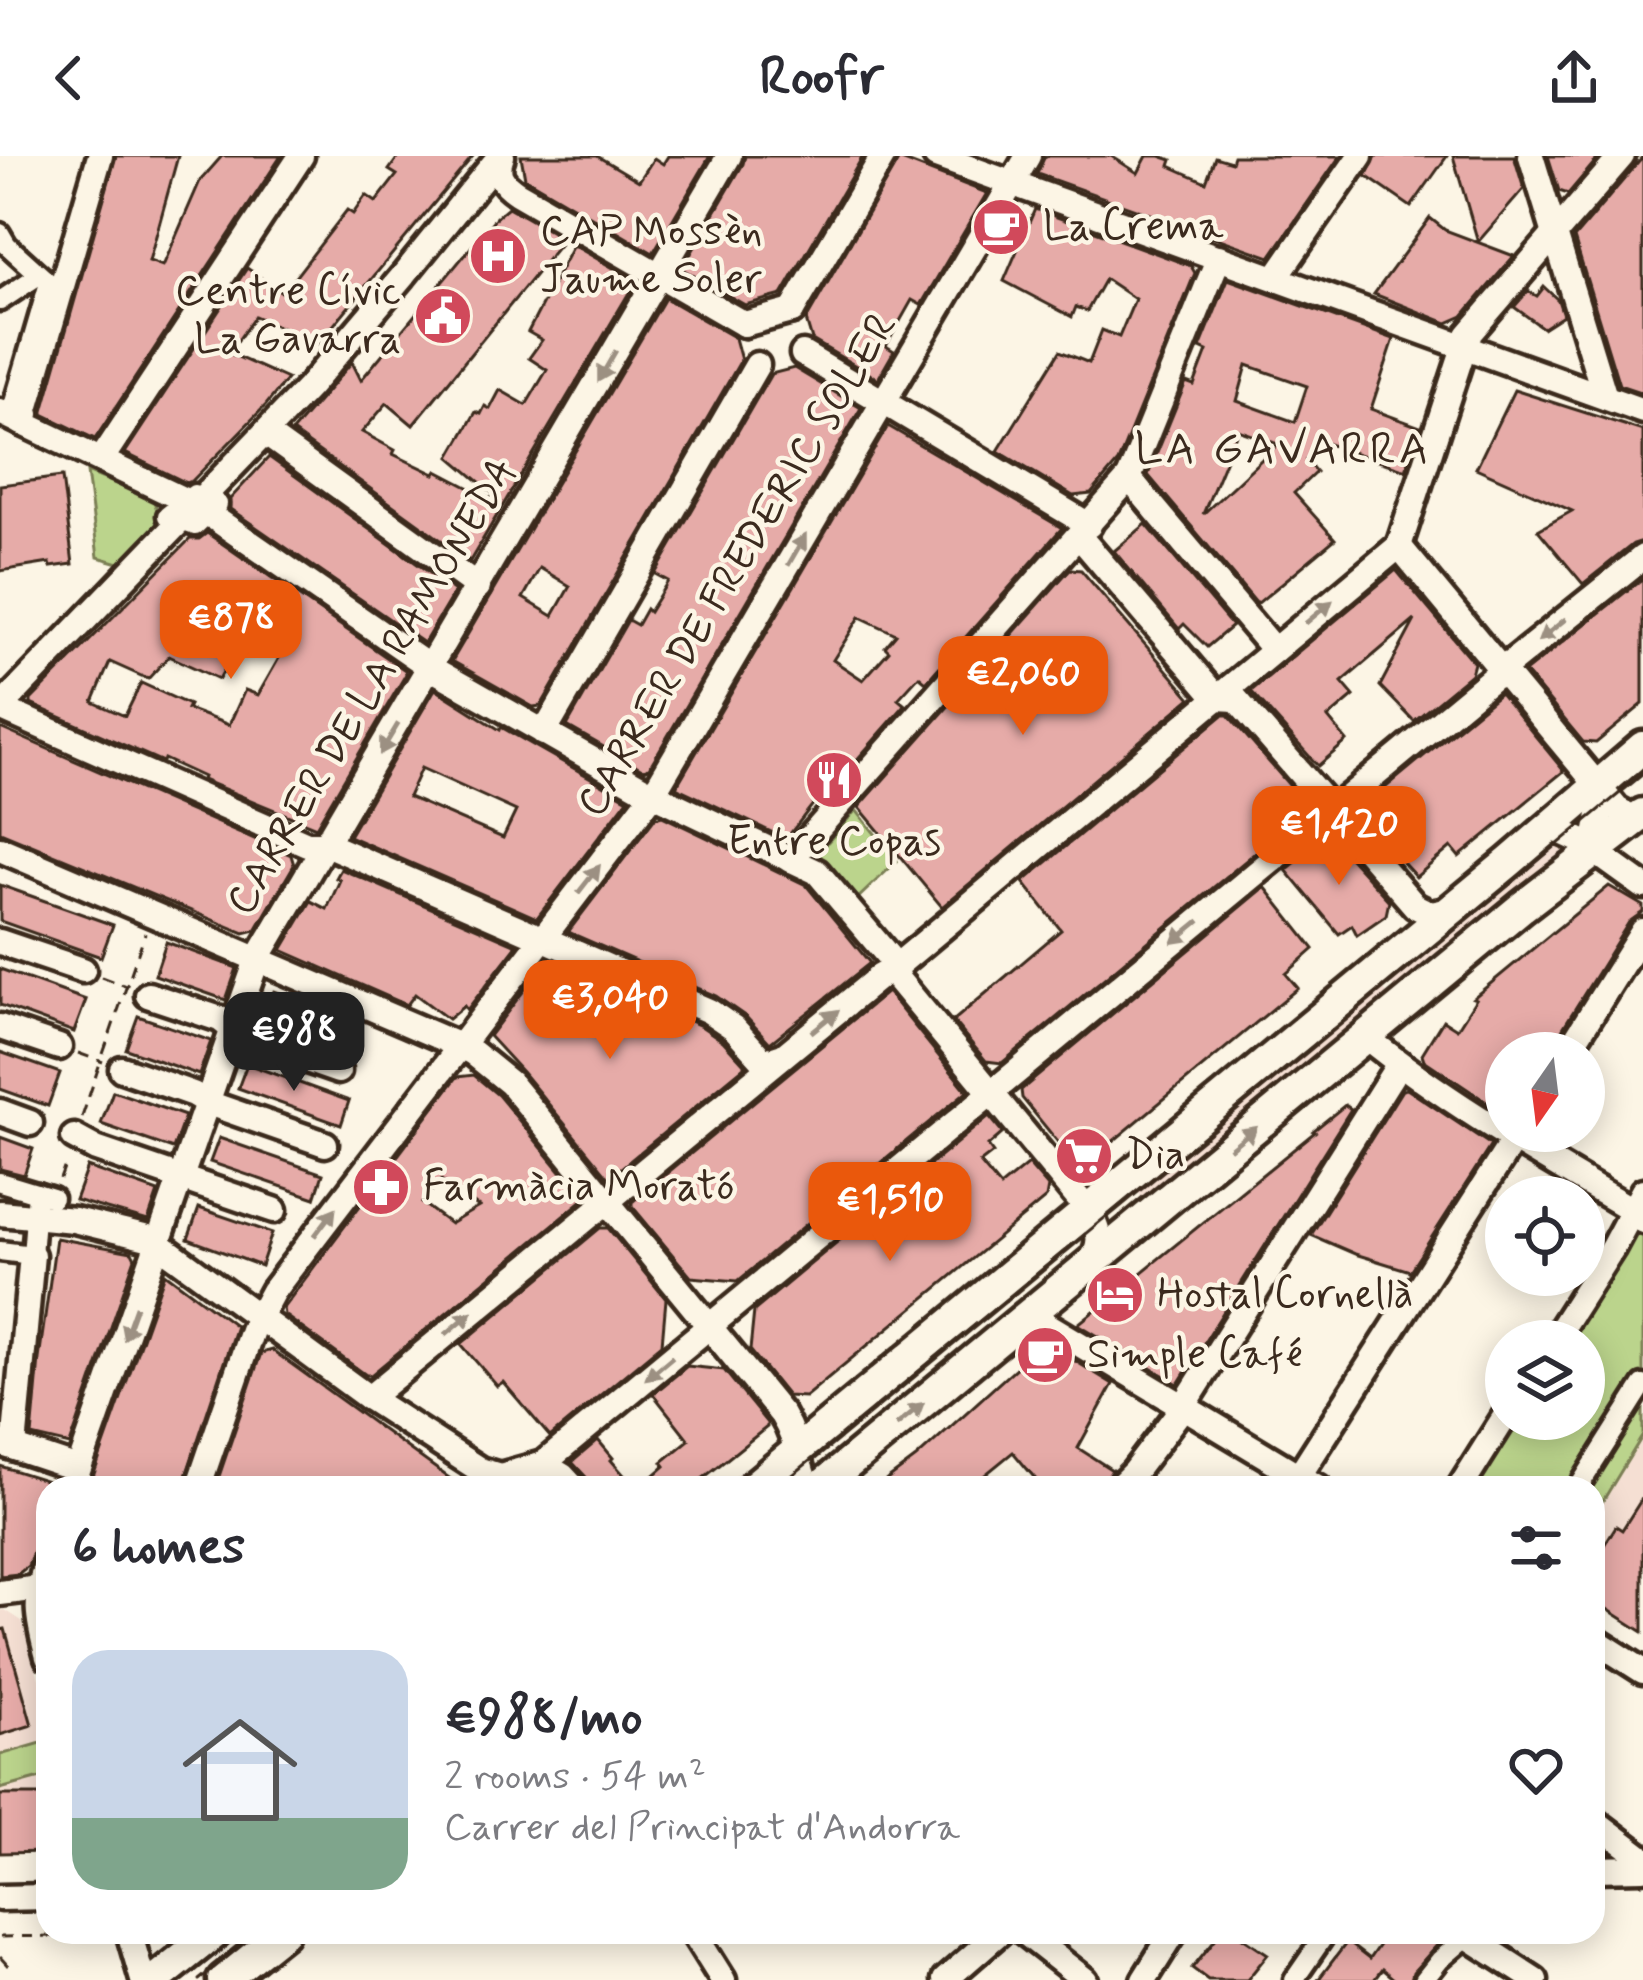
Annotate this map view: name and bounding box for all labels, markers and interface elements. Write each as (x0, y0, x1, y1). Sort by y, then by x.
text: Roofr (759, 43, 884, 114)
icon: back (36, 45, 102, 111)
icon: share (1541, 45, 1607, 111)
cafe icon: La Crema (970, 196, 1032, 258)
place label: La Crema (1043, 200, 1224, 255)
place label: CAP Mossèn Jaume Soler (540, 205, 762, 308)
hospital icon: CAP Mossèn Jaume Soler (467, 225, 529, 287)
place label: Centre Cívic La Gavarra (175, 265, 401, 368)
public building icon: Centre Cívic La Gavarra (412, 285, 474, 347)
street label: CARRER DE FREDERIC SOLER (565, 302, 911, 828)
one-way arrow (597, 349, 618, 383)
district label: LA GAVARRA (1135, 421, 1431, 480)
street label: CARRER DE LA RAMONEDA (215, 448, 531, 926)
one-way arrow (785, 533, 806, 567)
pin: €878 (160, 580, 302, 682)
text: €878 (187, 593, 275, 644)
one-way arrow (1304, 600, 1335, 626)
one-way arrow (1536, 617, 1567, 642)
pin: €2,060 (925, 636, 1121, 738)
text: €2,060 (965, 649, 1081, 700)
one-way arrow (379, 722, 400, 756)
restaurant icon: Entre Copas (803, 749, 865, 811)
pin: €1,420 (1241, 786, 1437, 888)
text: €1,420 (1279, 799, 1399, 850)
place label: Entre Copas (727, 815, 941, 870)
one-way arrow (576, 864, 601, 895)
one-way arrow (1171, 918, 1201, 944)
pin: €3,040 (512, 960, 708, 1062)
text: €3,040 (551, 973, 669, 1024)
pin: €988 (223, 992, 365, 1094)
text: €988 (250, 1005, 338, 1056)
one-way arrow (809, 1008, 840, 1034)
north arrow (1485, 1032, 1605, 1152)
map controls (1485, 1032, 1605, 1440)
supermarket icon: Dia (1053, 1125, 1115, 1187)
one-way arrow (1228, 1126, 1258, 1152)
place label: Dia (1126, 1129, 1185, 1184)
pharmacy icon: Farmàcia Morató (350, 1156, 412, 1218)
place label: Farmàcia Morató (423, 1160, 735, 1215)
pin: €1,510 (792, 1162, 988, 1264)
text: €1,510 (835, 1175, 945, 1226)
button: locate (1485, 1176, 1605, 1296)
one-way arrow (313, 1206, 337, 1237)
hotel icon: Hostal Cornellà (1084, 1264, 1146, 1326)
place label: Hostal Cornellà (1157, 1268, 1413, 1323)
one-way arrow (120, 1305, 138, 1341)
one-way arrow (444, 1310, 475, 1336)
button: layers (1485, 1320, 1605, 1440)
cafe icon: Simple Café (1014, 1324, 1076, 1386)
place label: Simple Café (1087, 1328, 1302, 1383)
one-way arrow (644, 1355, 675, 1380)
one-way arrow (894, 1402, 925, 1427)
text: 6 homes (72, 1515, 245, 1581)
icon: filters (1503, 1515, 1569, 1581)
text: €988/mo (444, 1686, 643, 1752)
icon: home (168, 1698, 312, 1842)
icon: heart (1503, 1737, 1569, 1803)
text: 2 rooms · 54 m² (444, 1752, 706, 1803)
text: Carrer del Principat d'Andorra (444, 1803, 960, 1854)

